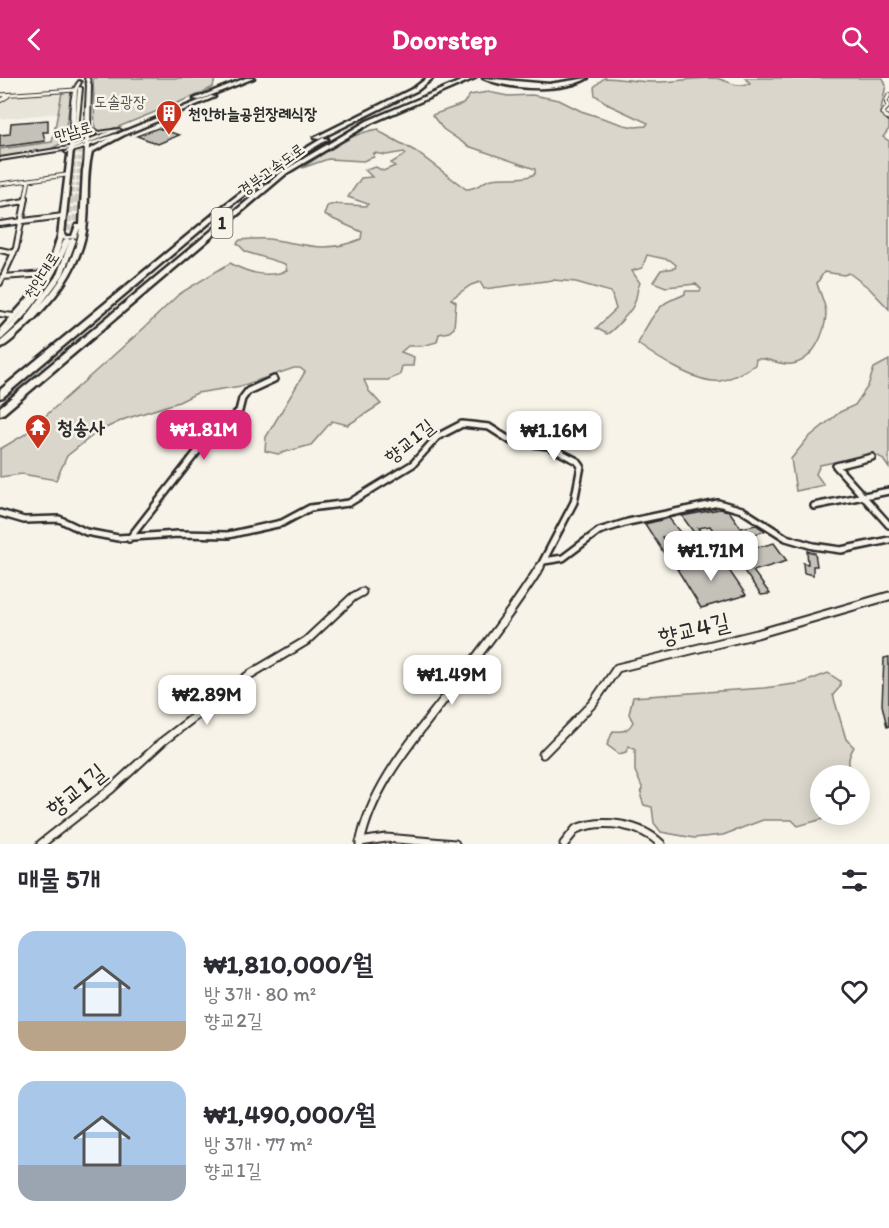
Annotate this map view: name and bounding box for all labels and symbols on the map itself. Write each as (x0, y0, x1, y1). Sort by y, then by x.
park label: 도솔광장 (94, 92, 146, 111)
building icon: 천안하늘공원장례식장 (154, 98, 184, 136)
place label: 천안하늘공원장례식장 (188, 104, 317, 123)
street label: 만남로 (52, 117, 94, 146)
street label: 경부고속도로 (234, 139, 308, 200)
road number: 1 (212, 208, 232, 238)
street label: 천안대로 (20, 248, 63, 302)
pin: ₩1.81M (155, 410, 253, 461)
pin: ₩1.16M (505, 411, 603, 462)
temple icon: 청송사 (23, 412, 53, 450)
street label: 향교1길 (379, 414, 439, 468)
place label: 청송사 (57, 415, 105, 439)
pin: ₩1.71M (662, 531, 760, 582)
street label: 향교4길 (655, 606, 732, 651)
pin: ₩1.49M (403, 655, 501, 706)
pin: ₩2.89M (158, 675, 256, 726)
street label: 향교1길 (40, 757, 112, 823)

